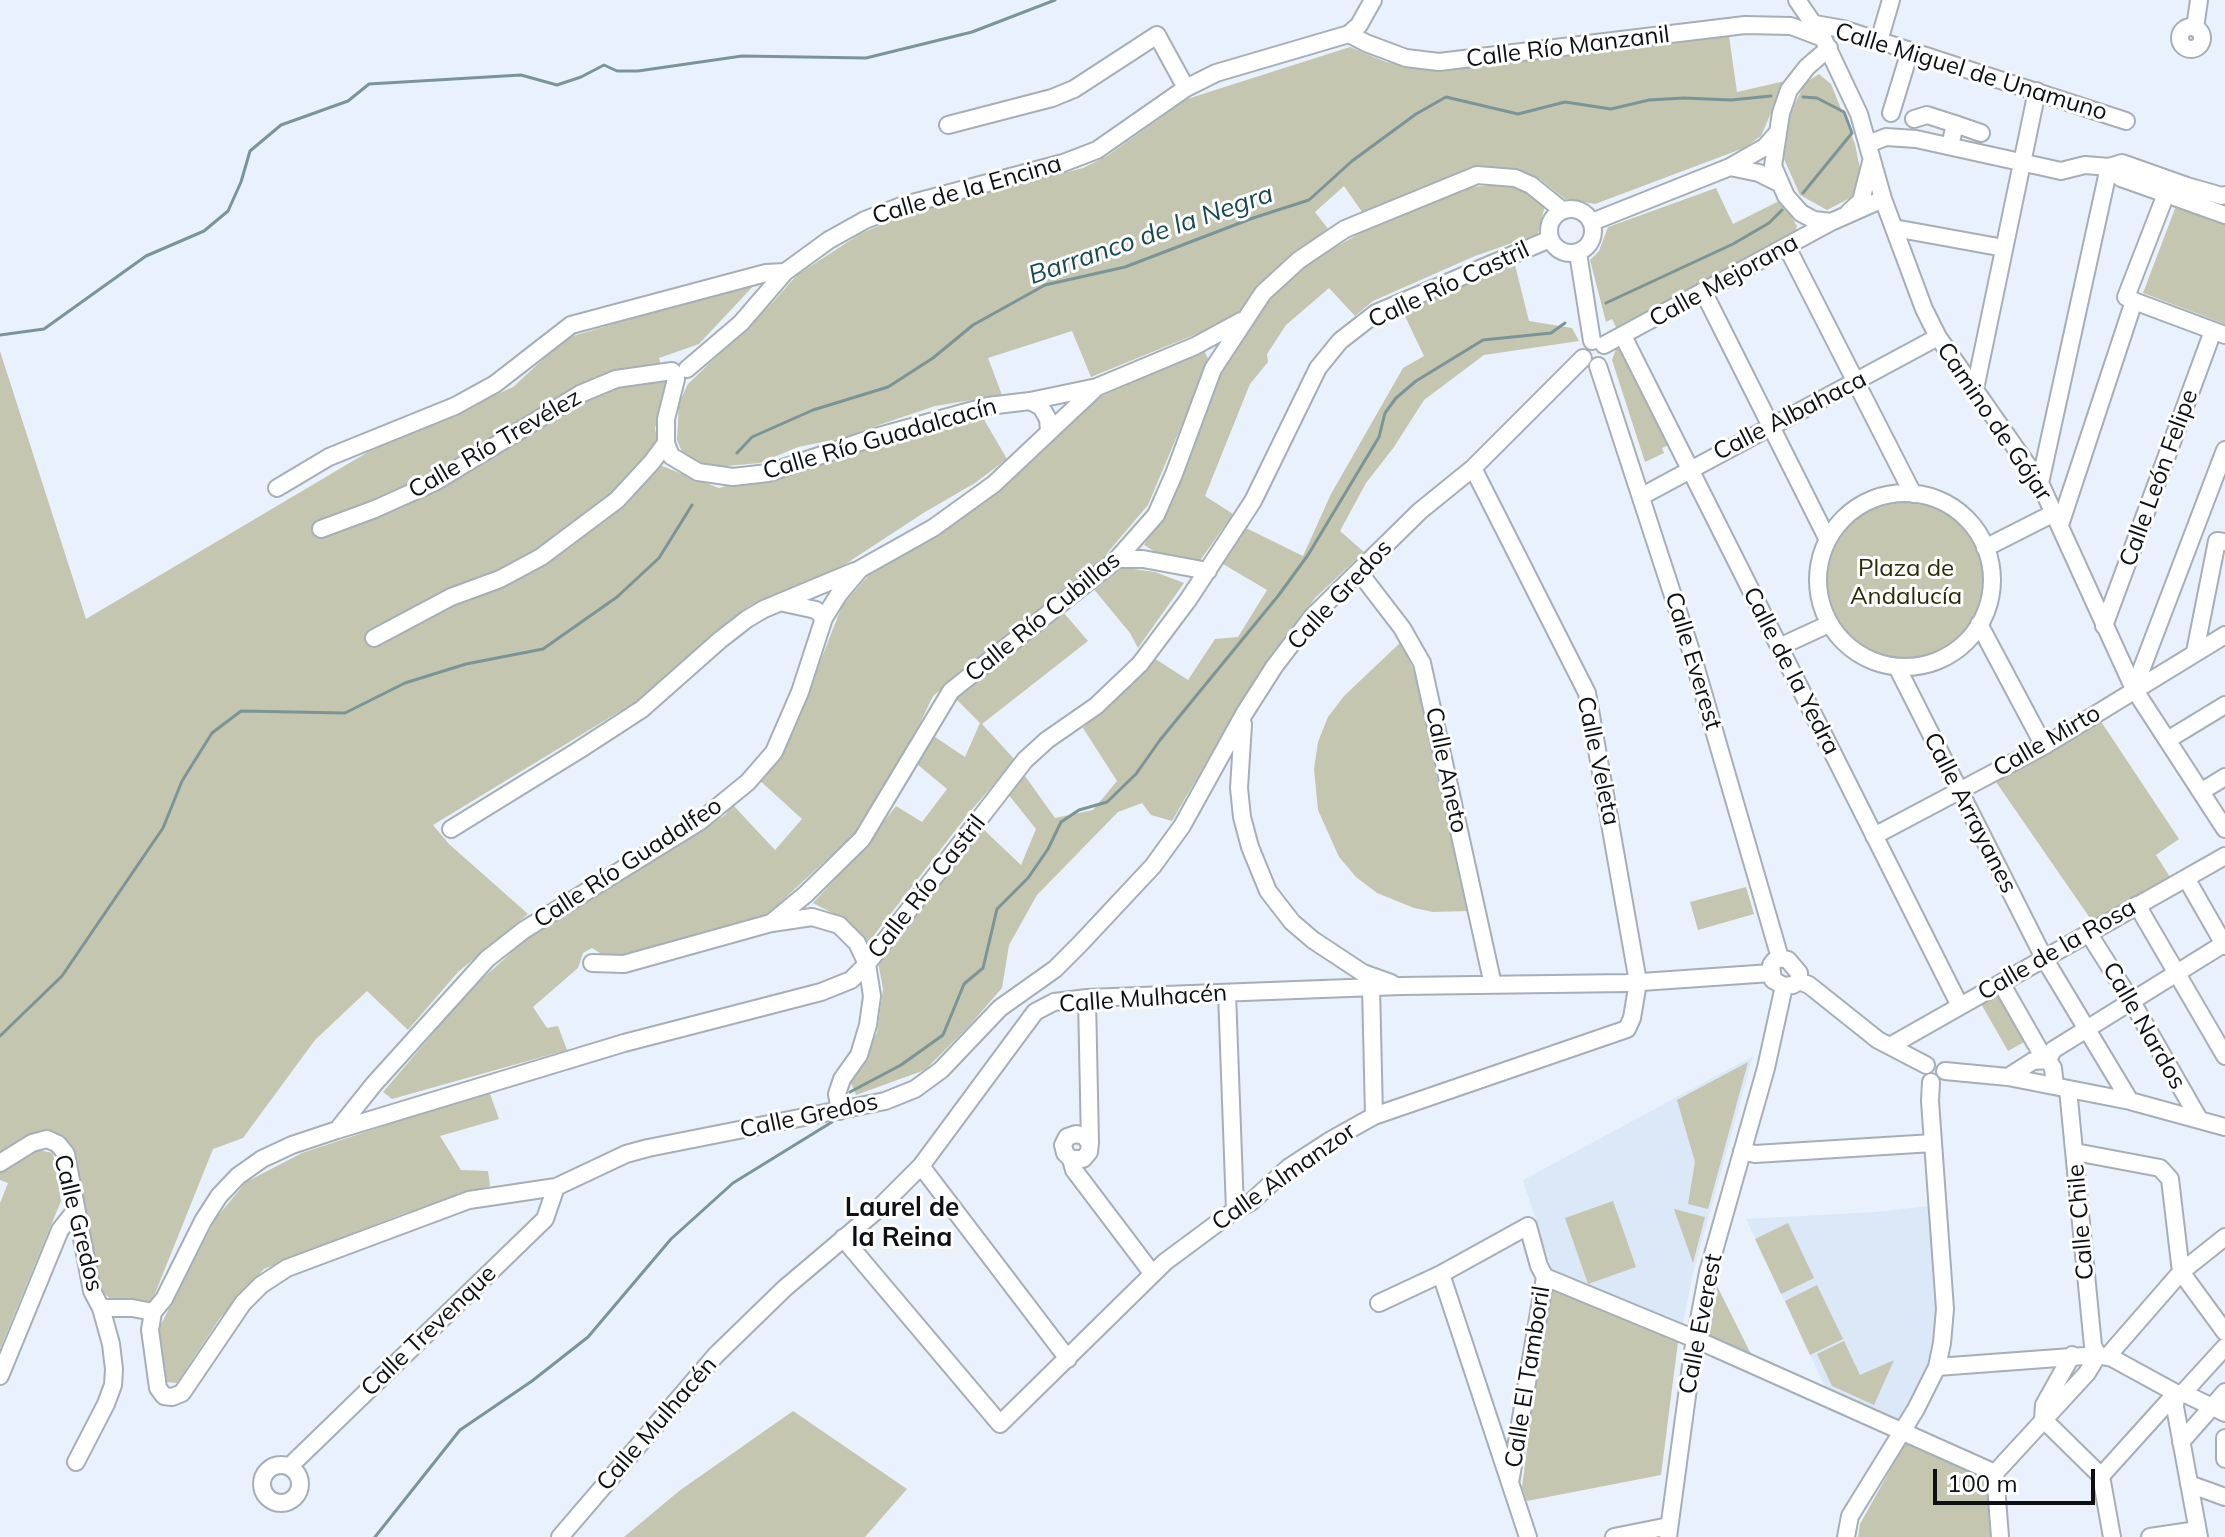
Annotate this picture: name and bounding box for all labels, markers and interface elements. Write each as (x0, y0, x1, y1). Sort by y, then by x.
street label: Calle Miguel de Unamuno (1831, 17, 2111, 127)
street label: Calle Río Manzanil (1465, 20, 1671, 74)
street label: Calle de la Encina (869, 149, 1065, 231)
water label: Barranco de la Negra (1025, 179, 1277, 291)
street label: Calle Mejorana (1645, 228, 1803, 334)
street label: Calle Río Castril (1364, 235, 1534, 335)
street label: Camino de Gójar (1930, 337, 2058, 507)
street label: Calle Albahaca (1709, 365, 1871, 467)
street label: Calle Río Trevélez (404, 383, 586, 505)
street label: Calle León Felipe (2114, 386, 2204, 570)
street label: Calle Río Guadalcacín (760, 392, 1000, 486)
street label: Calle Gredos (1282, 534, 1398, 656)
street label: Calle Río Cubillas (960, 546, 1126, 688)
park label: Plaza de Andalucía (1850, 555, 1962, 611)
street label: Calle de la Yedra (1736, 582, 1846, 760)
street label: Calle Everest (1658, 589, 1728, 733)
street label: Calle Veleta (1570, 694, 1626, 828)
street label: Calle Mirto (1988, 699, 2106, 783)
street label: Calle Aneto (1419, 704, 1473, 836)
street label: Calle Arrayanes (1917, 728, 2023, 898)
street label: Calle Río Guadalfeo (529, 791, 727, 935)
street label: Calle Río Castril (862, 810, 992, 964)
street label: Calle de la Rosa (1973, 893, 2141, 1007)
street label: Calle Nardos (2096, 957, 2192, 1095)
street label: Calle Mulhacén (1058, 979, 1228, 1019)
street label: Calle Gredos (737, 1087, 881, 1145)
street label: Calle Almanzor (1207, 1117, 1361, 1237)
street label: Calle Gredos (47, 1151, 109, 1295)
street label: Calle Chile (2062, 1163, 2100, 1281)
district label: Laurel de la Reina (845, 1192, 959, 1254)
street label: Calle Everest (1673, 1251, 1729, 1397)
street label: Calle Trevenque (356, 1259, 502, 1403)
street label: Calle El Tamboril (1499, 1284, 1557, 1470)
street label: Calle Mulhacén (591, 1351, 723, 1497)
scale bar (1937, 1453, 2099, 1503)
text: 100 m (1947, 1468, 2018, 1498)

